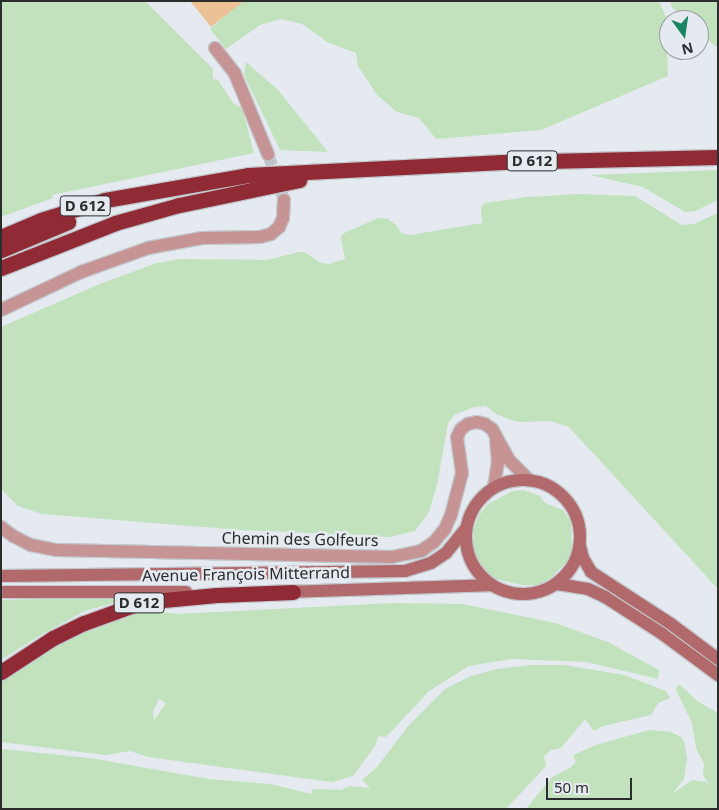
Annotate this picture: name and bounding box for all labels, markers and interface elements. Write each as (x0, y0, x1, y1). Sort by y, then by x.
north arrow (659, 10, 709, 60)
text: N (680, 38, 695, 60)
road number: D 612 (506, 148, 558, 174)
road number: D 612 (59, 194, 111, 218)
street label: Chemin des Golfeurs (221, 528, 379, 550)
street label: Avenue François Mitterrand (142, 563, 350, 585)
road number: D 612 (113, 590, 165, 616)
scale bar (549, 768, 635, 800)
text: 50 m (554, 777, 589, 797)

